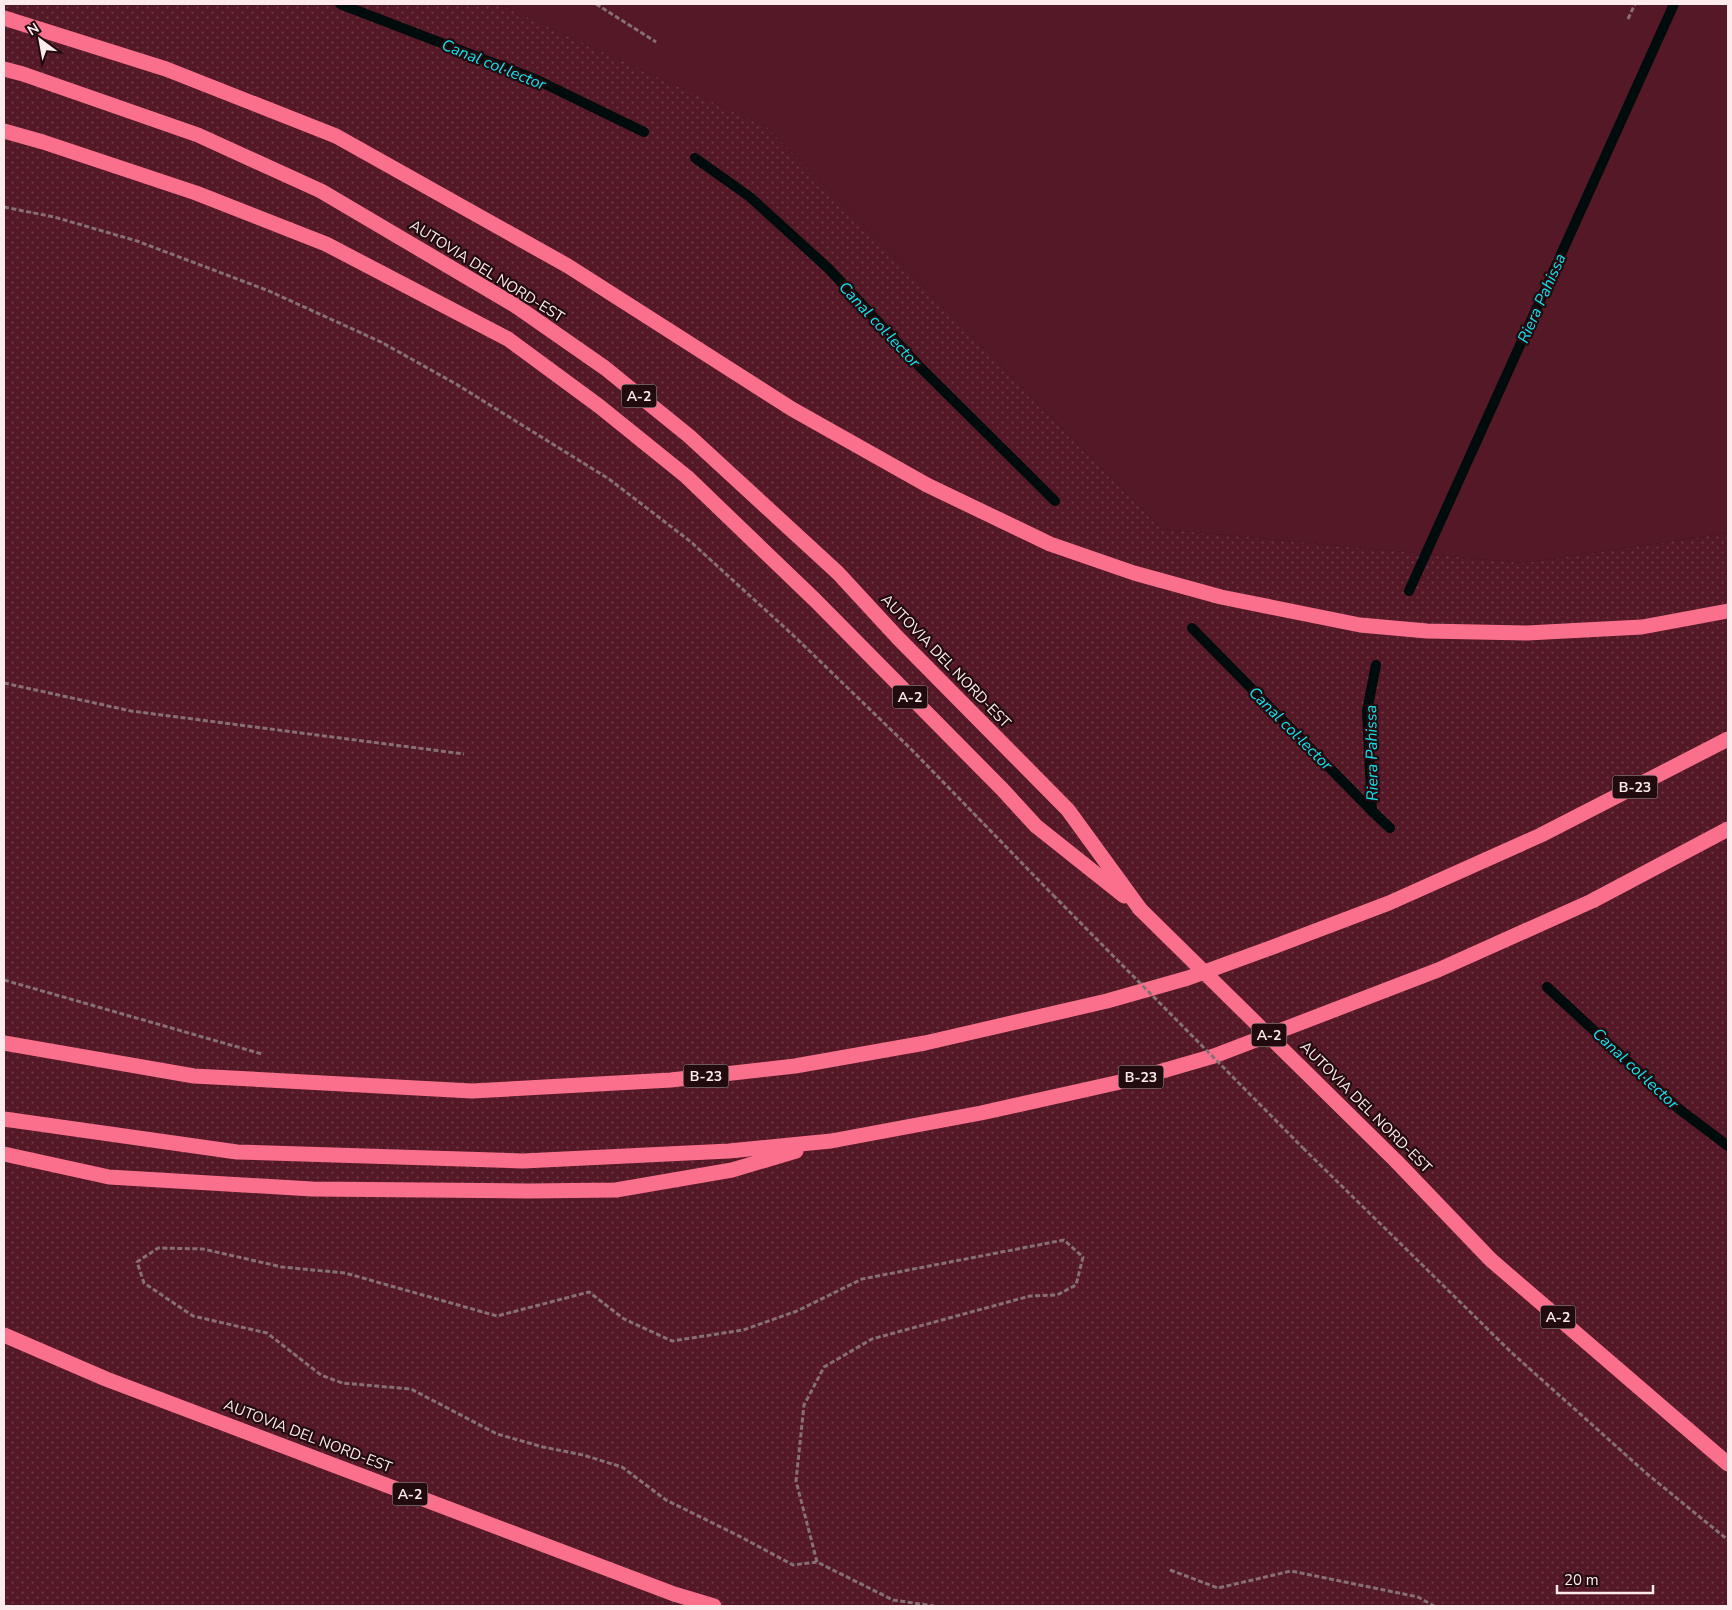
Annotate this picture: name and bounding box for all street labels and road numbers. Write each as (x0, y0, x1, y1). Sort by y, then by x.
street label: AUTOVIA DEL NORD-EST (406, 215, 568, 327)
road number: A-2 (622, 384, 656, 408)
street label: AUTOVIA DEL NORD-EST (877, 590, 1015, 732)
road number: A-2 (892, 686, 928, 709)
road number: B-23 (1612, 776, 1658, 799)
road number: A-2 (1252, 1024, 1286, 1046)
street label: AUTOVIA DEL NORD-EST (1296, 1037, 1436, 1177)
road number: B-23 (684, 1064, 728, 1088)
road number: B-23 (1118, 1066, 1164, 1088)
road number: A-2 (1540, 1305, 1576, 1328)
street label: AUTOVIA DEL NORD-EST (221, 1395, 395, 1477)
road number: A-2 (392, 1482, 428, 1506)

